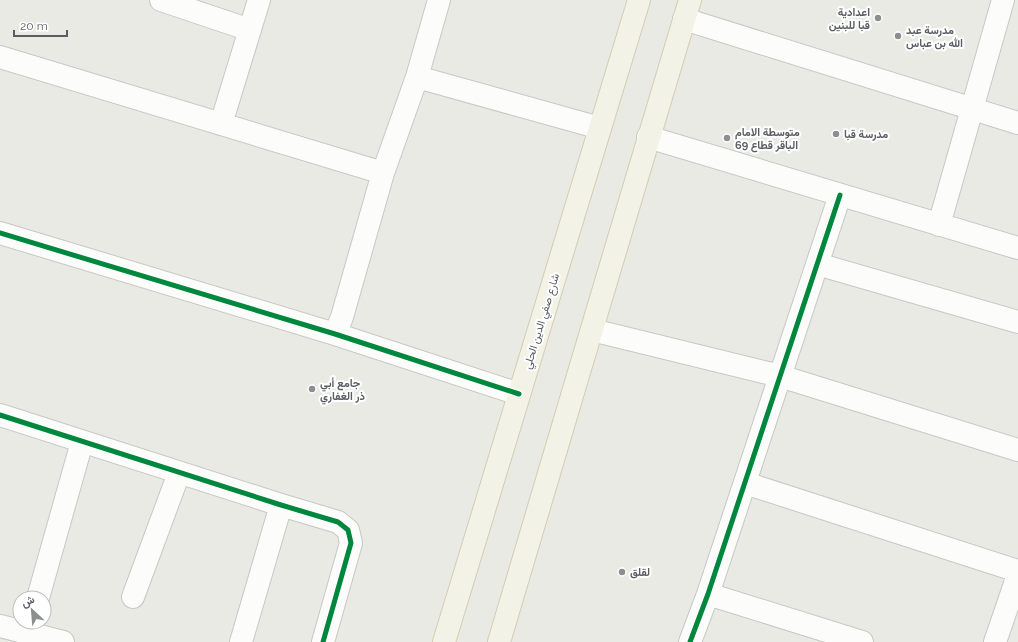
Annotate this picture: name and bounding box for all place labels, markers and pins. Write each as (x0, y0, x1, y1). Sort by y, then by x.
place label: اعدادية قبا للبنين (829, 6, 870, 32)
marker: اعدادية قبا للبنين (873, 13, 883, 23)
place label: مدرسة عبد الله بن عباس (906, 24, 963, 50)
marker: مدرسة عبد الله بن عباس (893, 31, 903, 41)
place label: متوسطة الامام الباقر قطاع 69 (735, 126, 800, 153)
place label: مدرسة قبا (844, 128, 888, 141)
marker: مدرسة قبا (831, 129, 841, 139)
marker: متوسطة الامام الباقر قطاع 69 (722, 133, 732, 143)
place label: جامع أبي ذر الغفاري (320, 377, 366, 405)
marker: جامع أبي ذر الغفاري (307, 384, 317, 394)
place label: لقلق (630, 566, 650, 579)
marker: لقلق (617, 567, 627, 577)

